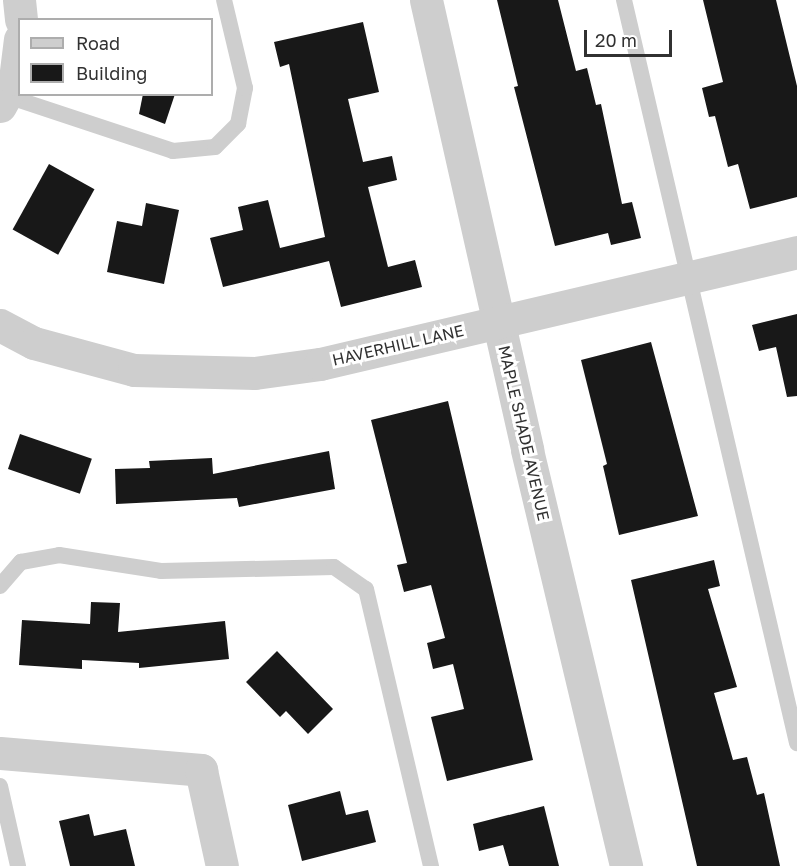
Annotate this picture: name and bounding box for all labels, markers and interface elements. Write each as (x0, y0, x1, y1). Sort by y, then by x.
legend (18, 18, 213, 96)
scale bar (587, 18, 676, 56)
text: 20 m (595, 29, 637, 51)
text: Road (76, 32, 120, 54)
text: Building (76, 62, 147, 84)
street label: HAVERHILL LANE (330, 321, 466, 369)
street label: MAPLE SHADE AVENUE (494, 343, 554, 523)

